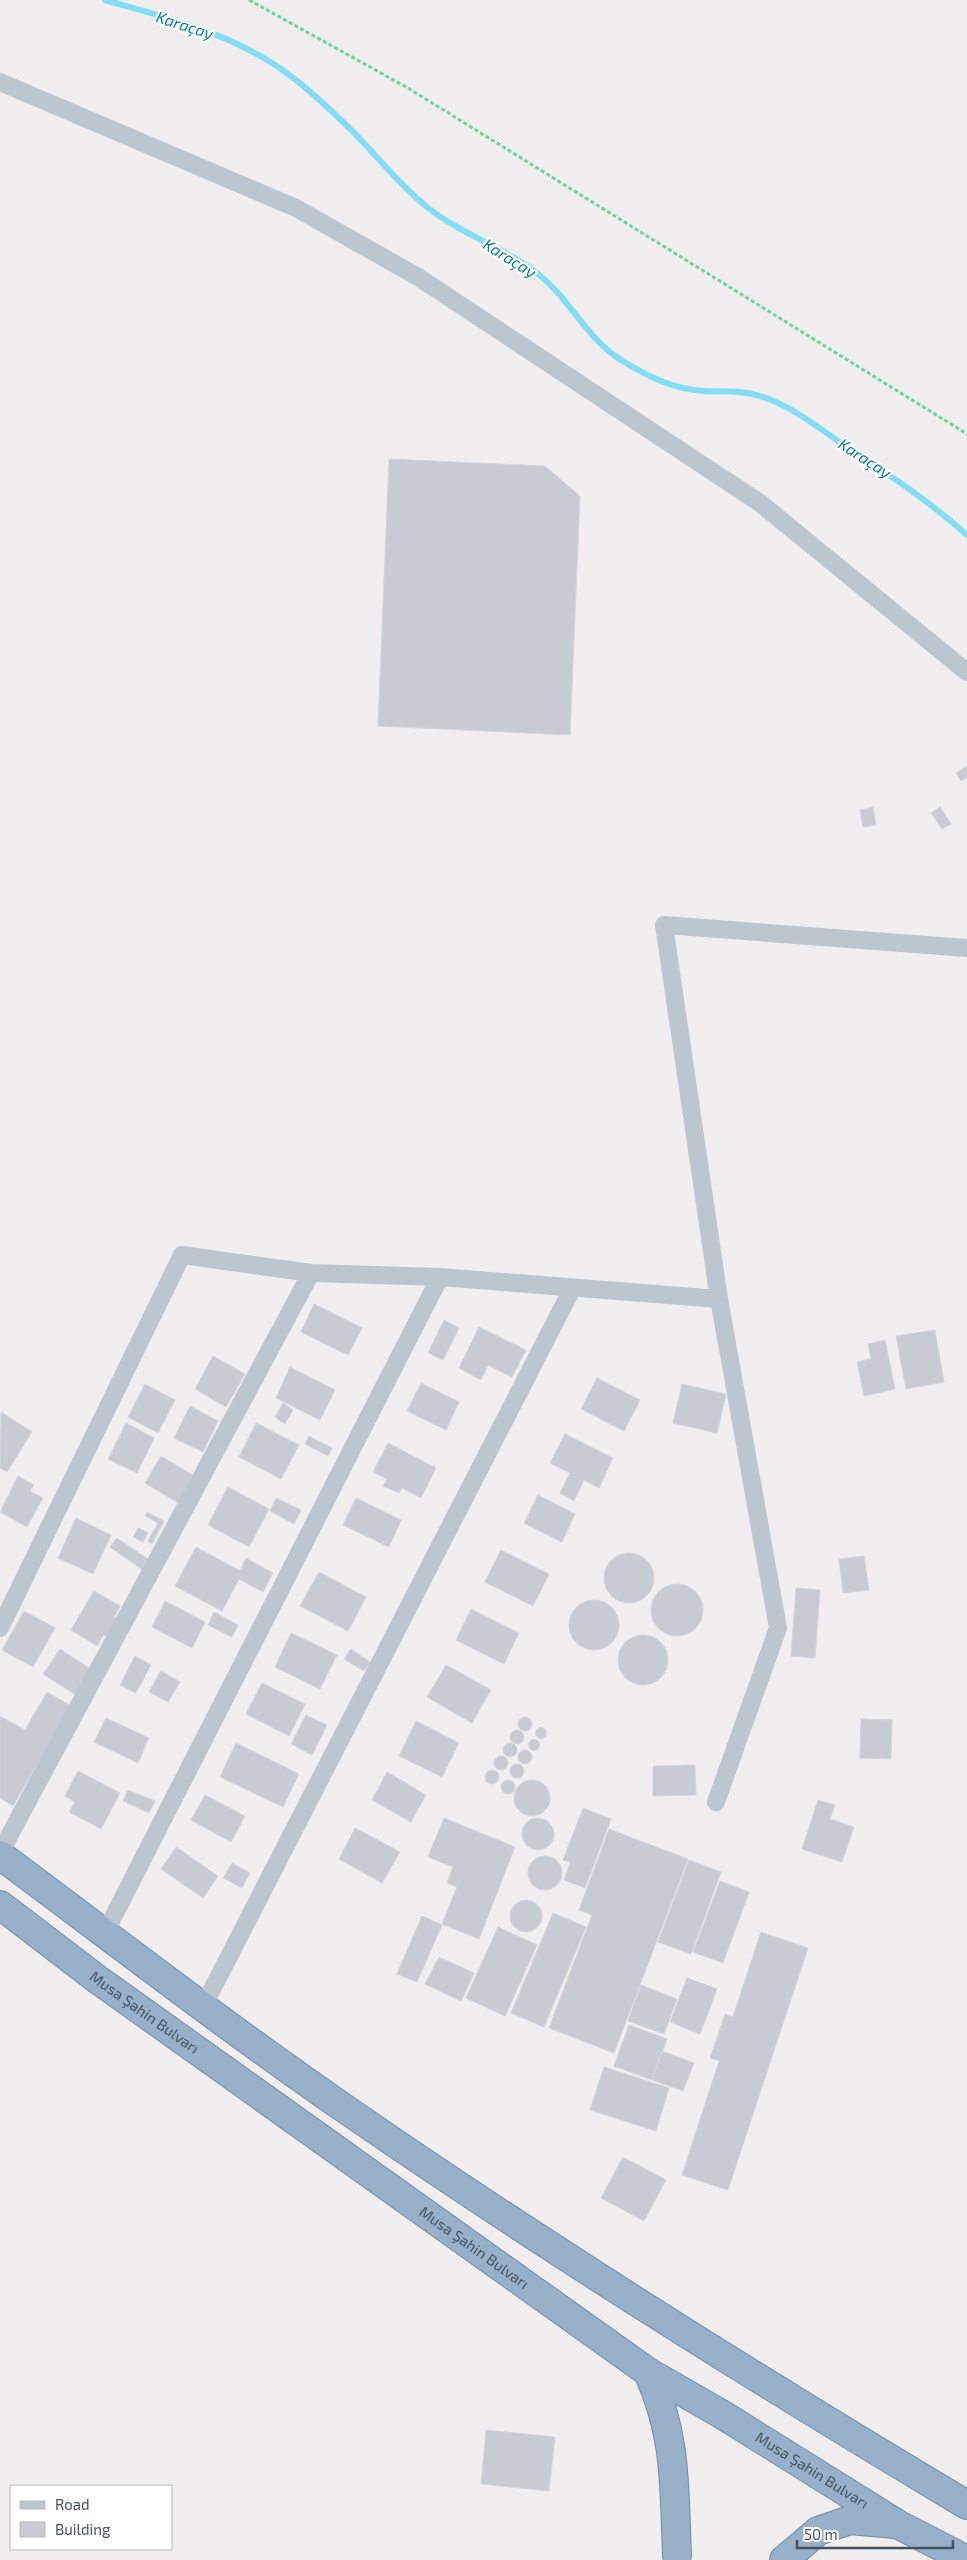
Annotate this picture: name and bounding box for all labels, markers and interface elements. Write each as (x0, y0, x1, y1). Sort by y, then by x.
water label: Karaçay (154, 6, 217, 44)
water label: Karaçay (480, 234, 541, 282)
water label: Karaçay (835, 433, 896, 483)
street label: Musa Şahin Bulvarı (87, 1967, 203, 2057)
street label: Musa Şahin Bulvarı (416, 2202, 533, 2292)
street label: Musa Şahin Bulvarı (752, 2428, 872, 2512)
legend (10, 2485, 172, 2550)
text: Road (55, 2495, 90, 2513)
scale bar (797, 2518, 953, 2550)
text: Building (55, 2520, 111, 2538)
text: 50 m (804, 2525, 838, 2543)

